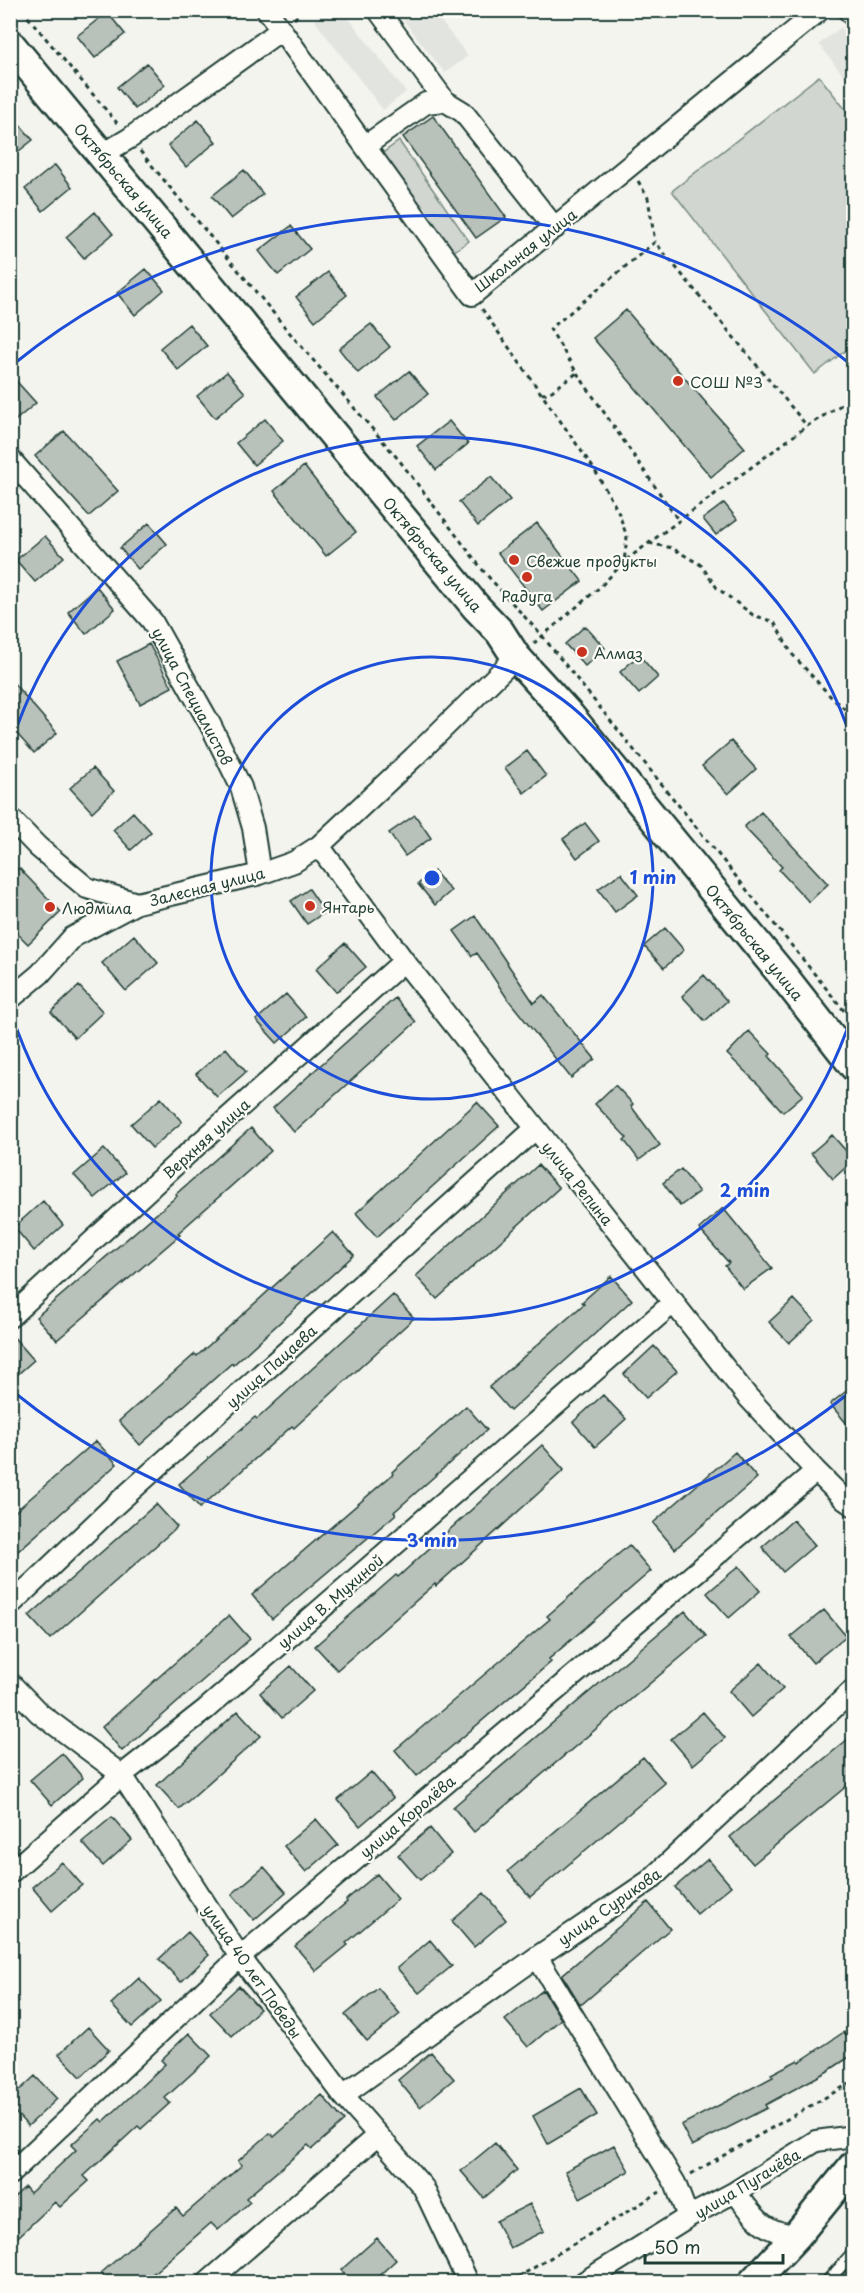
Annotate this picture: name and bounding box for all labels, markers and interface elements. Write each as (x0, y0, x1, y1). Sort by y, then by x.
street label: Октябрьская улица (69, 117, 180, 243)
street label: Школьная улица (469, 202, 582, 297)
place label: СОШ №3 (690, 370, 763, 393)
marker: СОШ №3 (671, 374, 685, 388)
street label: Октябрьская улица (378, 491, 489, 617)
place label: Свежие продукты (526, 549, 657, 572)
marker: Свежие продукты (507, 553, 521, 567)
marker: Радуга (520, 570, 534, 584)
place label: Радуга (501, 584, 553, 607)
street label: улица Специалистов (147, 623, 239, 769)
place label: Алмаз (594, 641, 643, 664)
marker: Алмаз (575, 645, 589, 659)
street label: Залесная улица (146, 860, 267, 912)
text: 1 min (630, 863, 676, 890)
centre of rings (422, 868, 442, 888)
street label: Октябрьская улица (701, 879, 810, 1006)
place label: Янтарь (322, 895, 375, 918)
place label: Людмила (62, 896, 133, 919)
marker: Янтарь (303, 899, 317, 913)
marker: Людмила (43, 900, 57, 914)
street label: Верхняя улица (157, 1092, 255, 1183)
street label: улица Репина (537, 1136, 620, 1230)
text: 2 min (720, 1176, 770, 1203)
street label: улица Пацаева (220, 1318, 322, 1413)
text: 3 min (407, 1526, 457, 1553)
street label: улица В. Мухиной (272, 1548, 388, 1654)
street label: улица Королёва (354, 1769, 460, 1863)
street label: улица Сурикова (553, 1861, 666, 1950)
street label: улица 40 лет Победы (198, 1899, 308, 2043)
street label: улица Пугачёва (690, 2142, 805, 2224)
scale bar (645, 2227, 783, 2265)
text: 50 m (654, 2233, 701, 2260)

